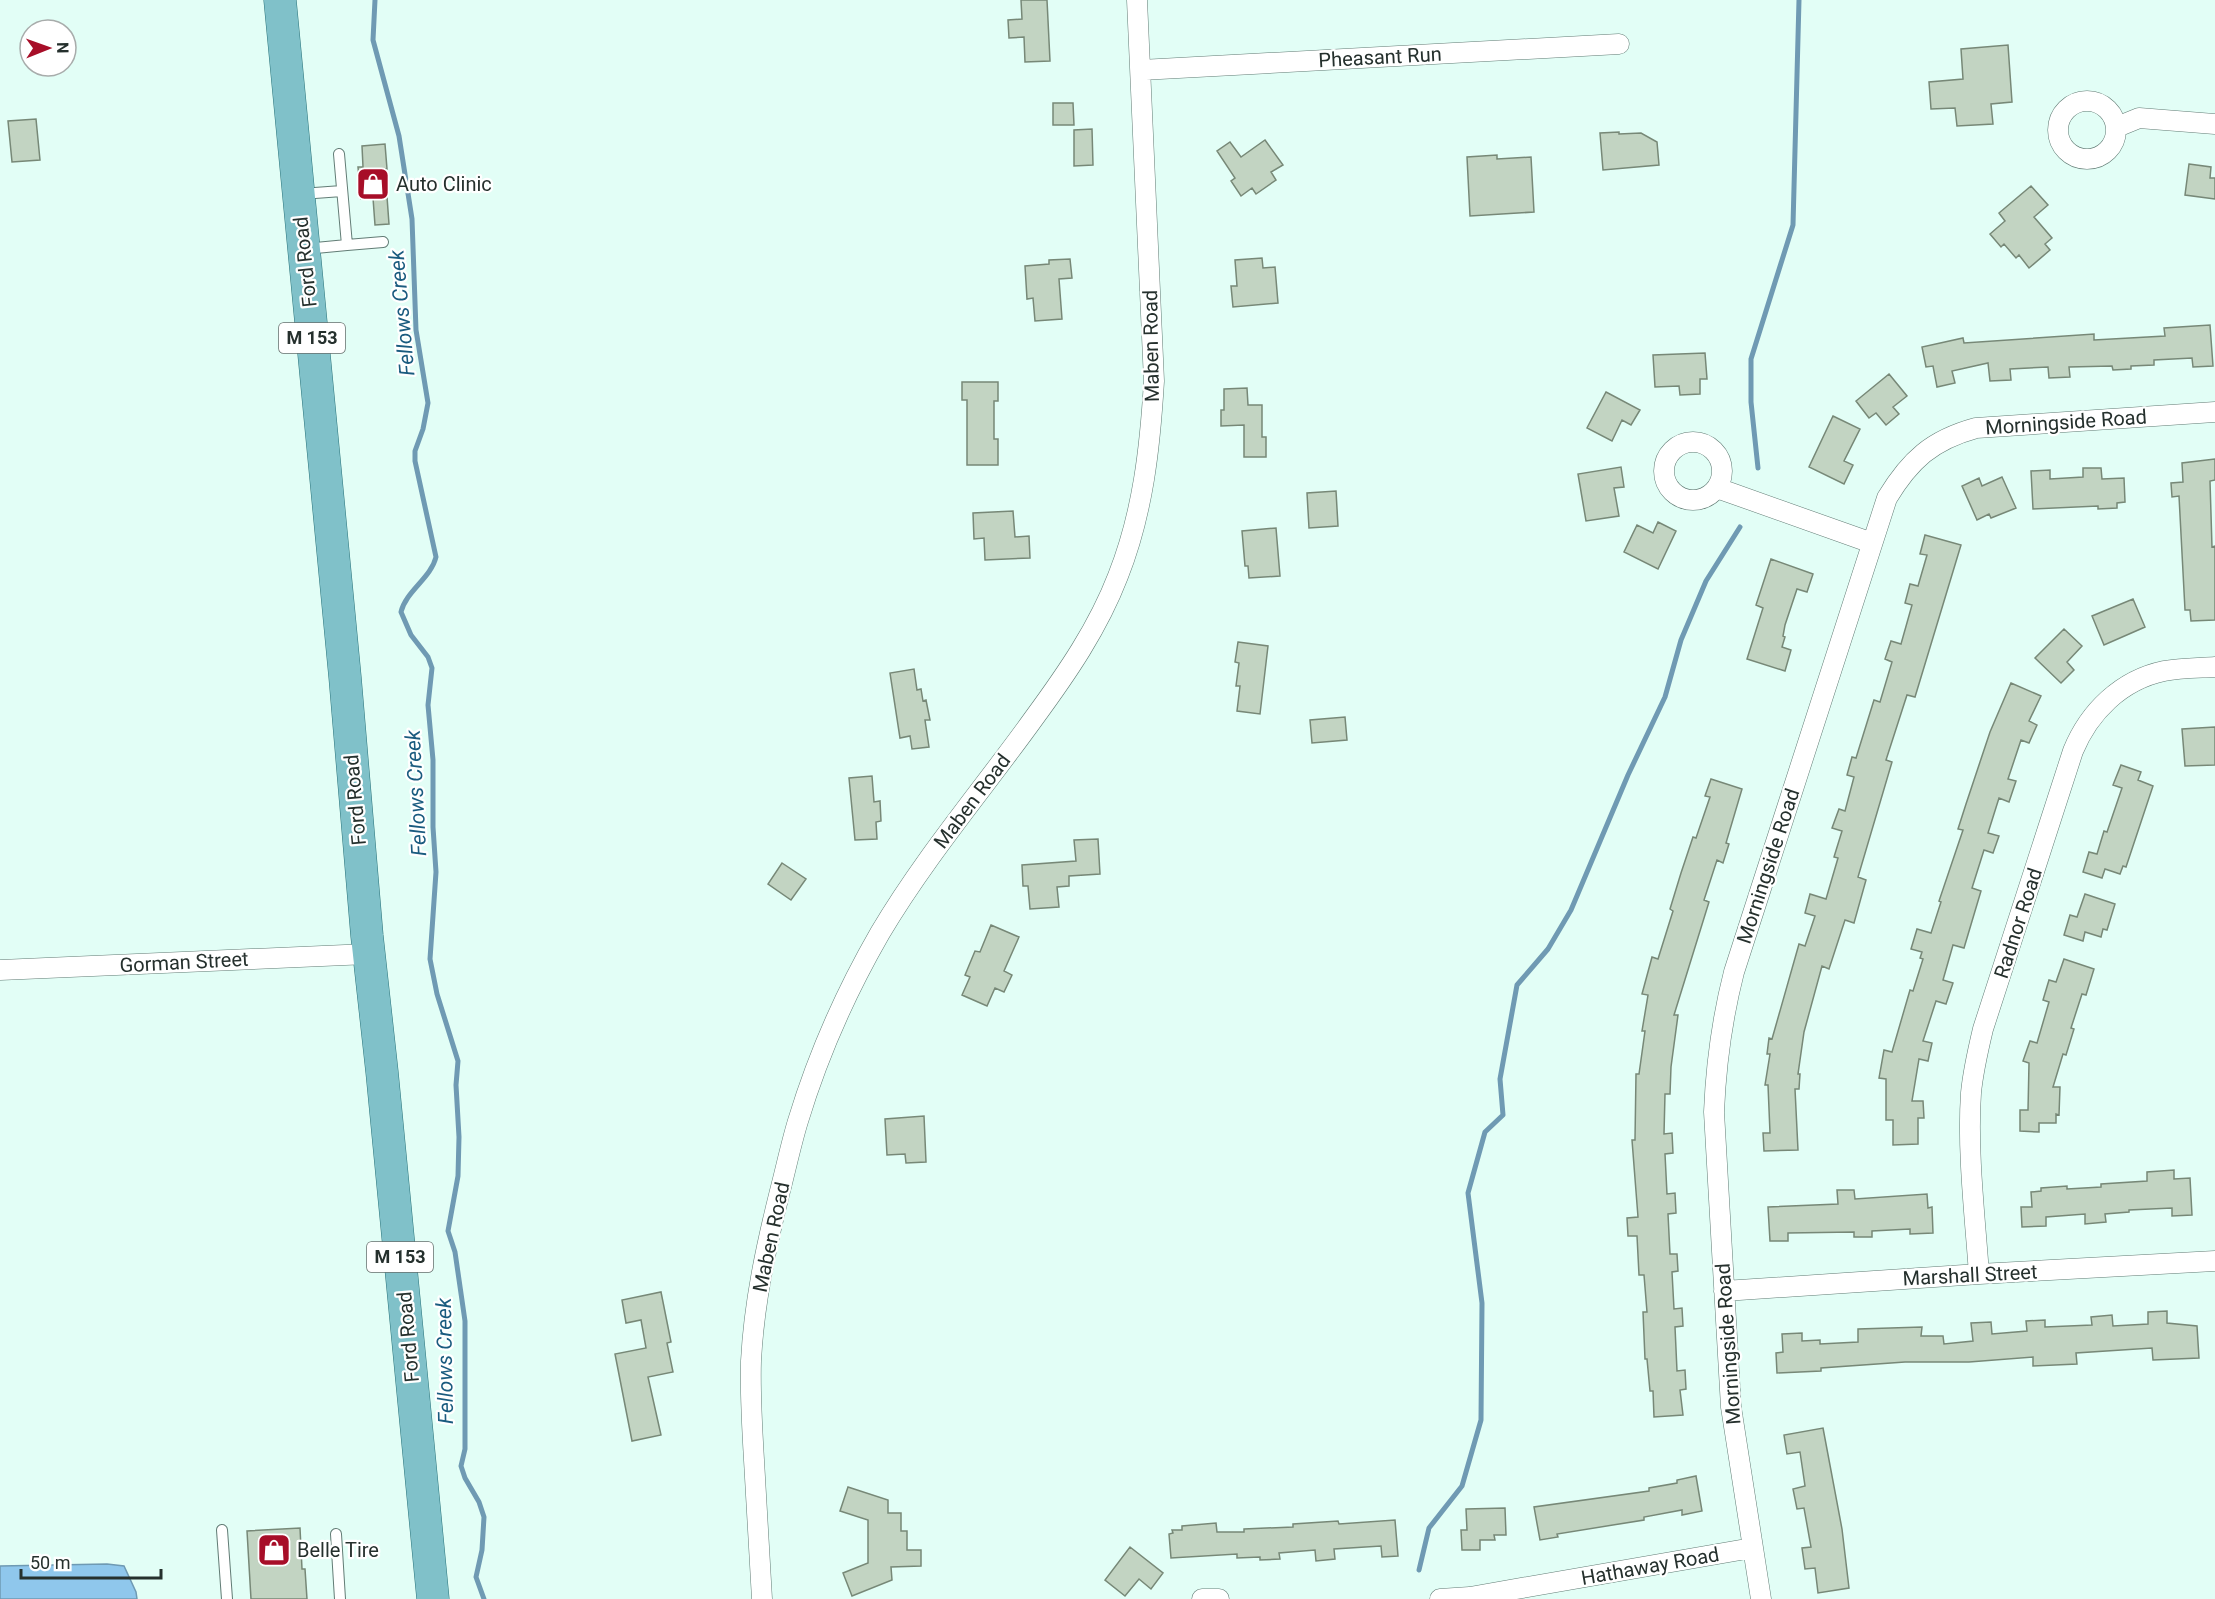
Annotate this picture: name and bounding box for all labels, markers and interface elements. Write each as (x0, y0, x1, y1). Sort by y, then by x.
north arrow (18, 18, 78, 78)
text: N (53, 42, 72, 54)
street label: Pheasant Run (1318, 42, 1442, 72)
shop icon: Auto Clinic (355, 166, 391, 202)
place label: Auto Clinic (396, 172, 492, 196)
street label: Ford Road (288, 216, 322, 308)
water label: Fellows Creek (384, 248, 419, 377)
street label: Maben Road (1138, 290, 1164, 402)
road number: M 153 (279, 323, 345, 353)
street label: Morningside Road (1984, 404, 2148, 440)
water label: Fellows Creek (401, 729, 431, 857)
street label: Maben Road (929, 749, 1015, 853)
street label: Ford Road (339, 754, 371, 846)
street label: Morningside Road (1732, 785, 1804, 947)
street label: Radnor Road (1989, 865, 2047, 981)
street label: Gorman Street (119, 947, 249, 977)
street label: Maben Road (748, 1180, 794, 1294)
road number: M 153 (367, 1242, 433, 1272)
street label: Marshall Street (1902, 1259, 2038, 1291)
street label: Morningside Road (1710, 1262, 1746, 1426)
street label: Ford Road (392, 1291, 424, 1383)
water label: Fellows Creek (432, 1297, 458, 1424)
shop icon: Belle Tire (256, 1532, 292, 1568)
place label: Belle Tire (297, 1538, 379, 1562)
scale bar (21, 1542, 160, 1580)
street label: Hathaway Road (1579, 1542, 1721, 1590)
text: 50 m (30, 1552, 70, 1573)

